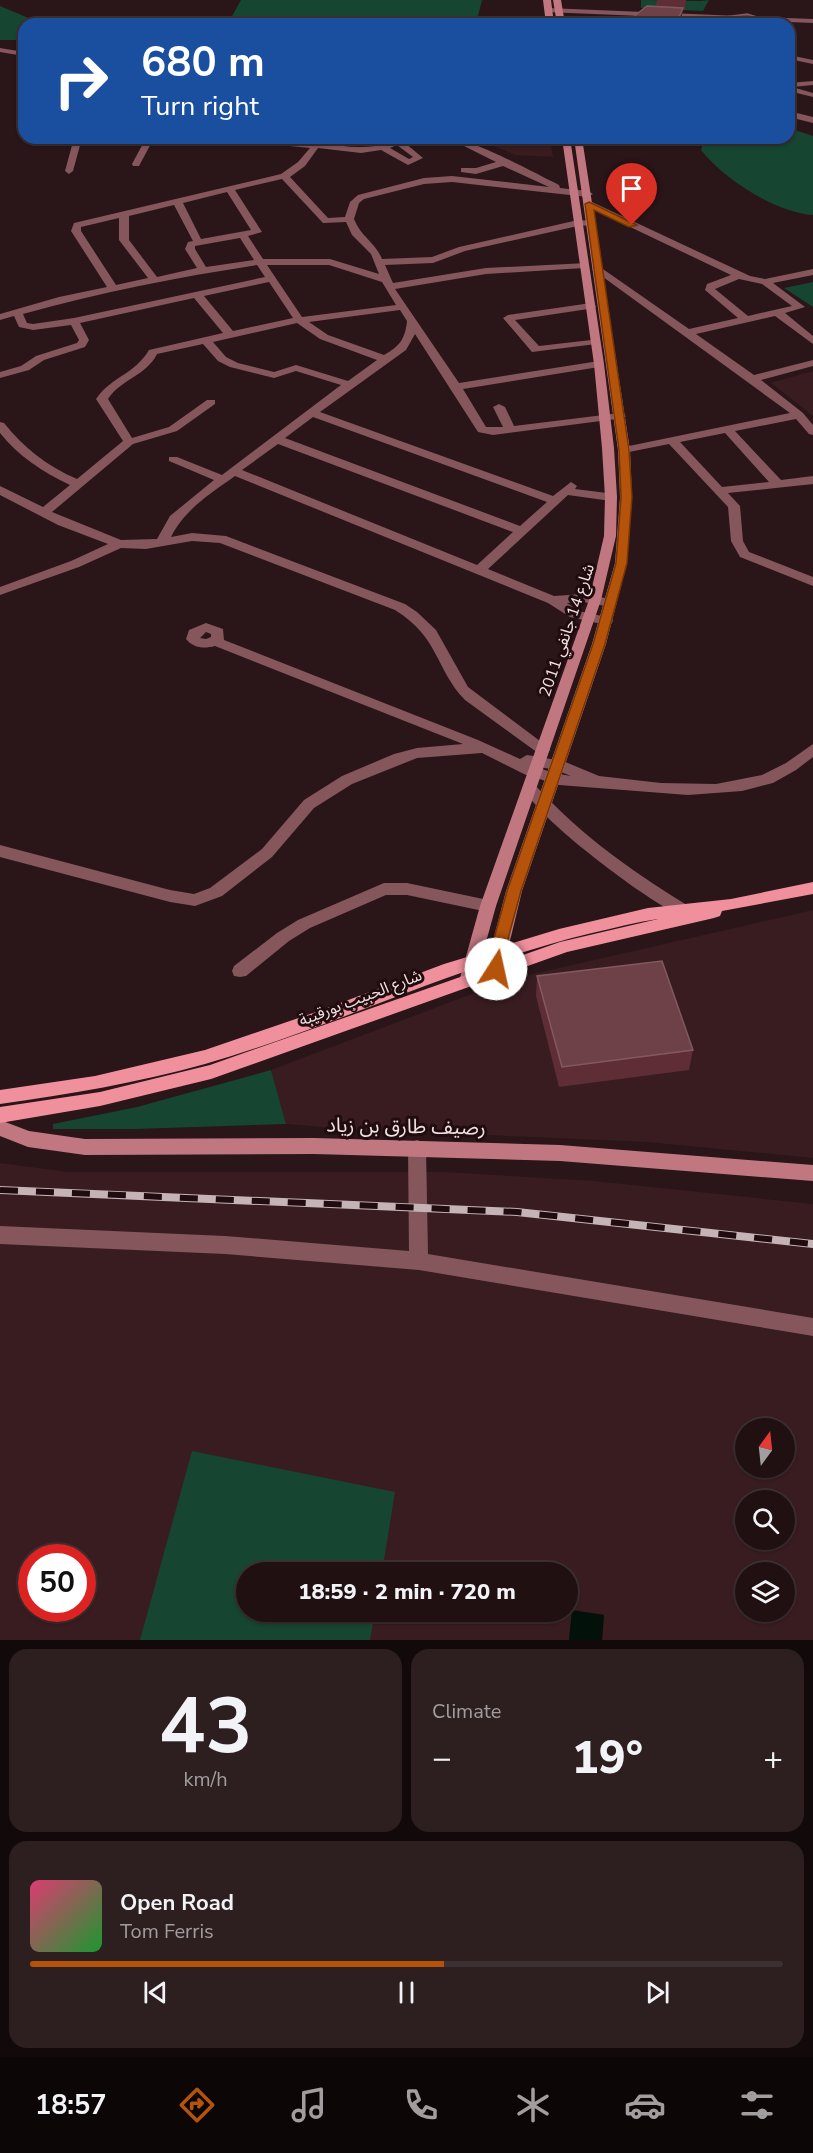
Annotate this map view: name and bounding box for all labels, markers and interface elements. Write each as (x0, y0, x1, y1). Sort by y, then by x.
text: 680 m (141, 34, 265, 91)
icon: right (42, 42, 120, 120)
text: Turn right (141, 88, 259, 125)
pin (606, 163, 657, 225)
icon: arrive (615, 172, 648, 205)
street label: شارع 14 جانفي 2011 (534, 561, 601, 700)
position arrow (464, 937, 528, 1001)
street label: شارع الحبيب بورقيبة (296, 964, 425, 1032)
street label: رصيف طارق بن زياد (326, 1112, 486, 1141)
north arrow (735, 1418, 795, 1478)
map controls (735, 1418, 795, 1622)
button: search (735, 1490, 795, 1550)
speed limit sign: 50 (18, 1544, 96, 1622)
button: layers (735, 1562, 795, 1622)
text: 18:59 · 2 min · 720 m (298, 1577, 516, 1607)
text: 43 (159, 1673, 252, 1780)
text: Climate (432, 1698, 501, 1725)
text: 19° (572, 1728, 643, 1789)
text: − (432, 1736, 452, 1781)
text: + (763, 1736, 783, 1781)
text: km/h (183, 1766, 228, 1793)
text: Open Road (120, 1888, 234, 1918)
text: Tom Ferris (120, 1918, 214, 1945)
icon: previous (139, 1976, 172, 2009)
icon: pause (390, 1976, 423, 2009)
icon: next (641, 1976, 674, 2009)
icon: directions (176, 2084, 218, 2126)
icon: music (288, 2084, 330, 2126)
icon: phone (400, 2084, 442, 2126)
icon: climate (512, 2084, 554, 2126)
icon: car (624, 2084, 666, 2126)
icon: filters (736, 2084, 778, 2126)
text: 18:57 (35, 2087, 106, 2124)

